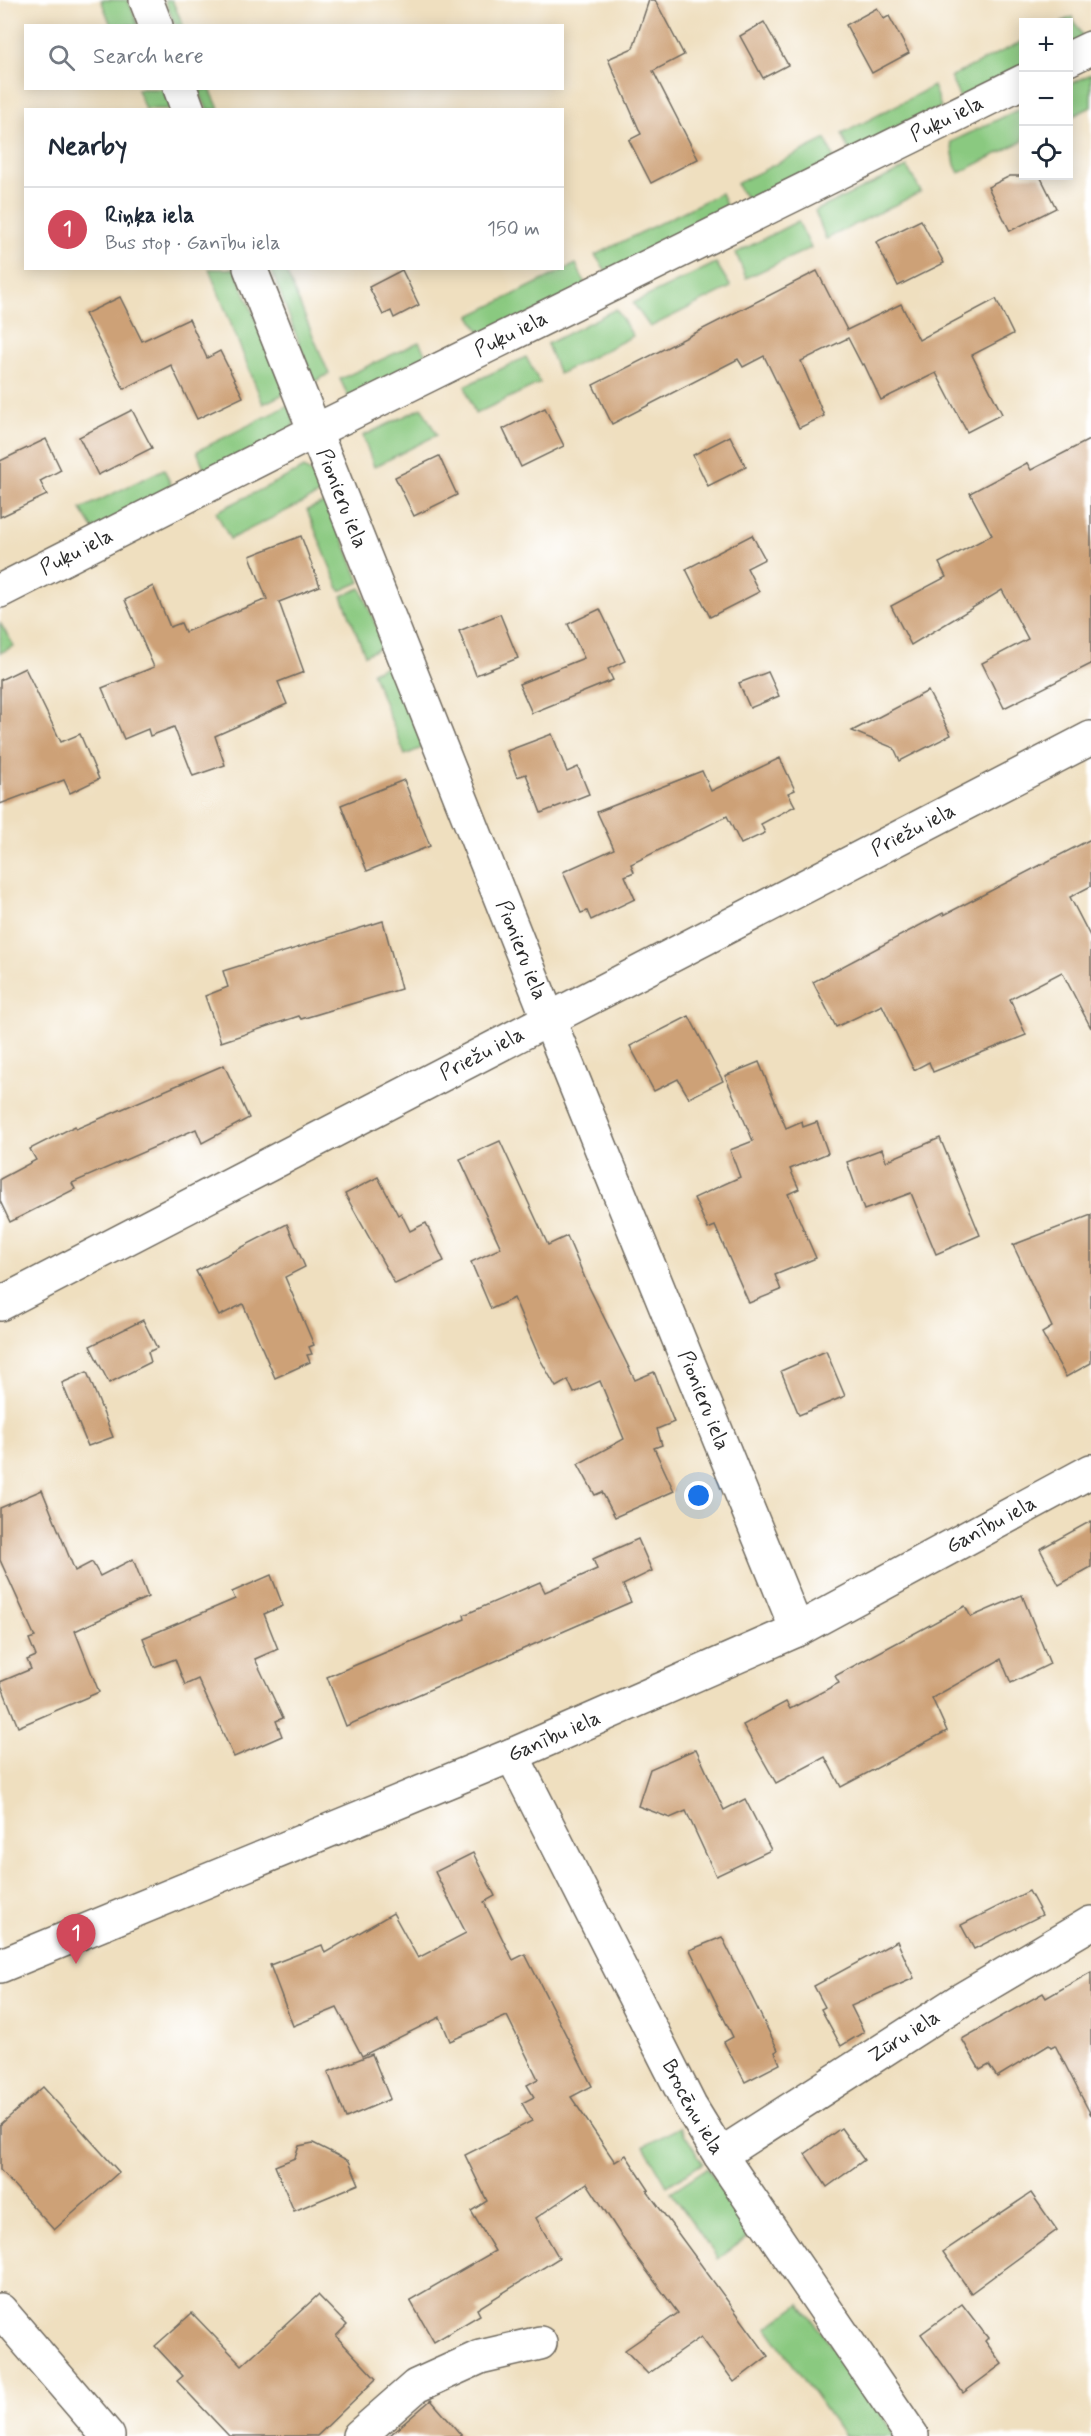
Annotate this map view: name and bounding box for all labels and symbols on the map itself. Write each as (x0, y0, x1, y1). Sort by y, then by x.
street label: Puķu iela (905, 89, 988, 149)
street label: Puķu iela (470, 304, 553, 364)
street label: Pionieru iela (309, 444, 374, 553)
street label: Puķu iela (35, 522, 118, 582)
street label: Priežu iela (866, 797, 961, 864)
street label: Pionieru iela (489, 896, 554, 1004)
street label: Priežu iela (435, 1020, 529, 1088)
street label: Pionieru iela (671, 1346, 736, 1455)
your location (684, 1481, 713, 1510)
street label: Ganību iela (941, 1489, 1042, 1561)
street label: Ganību iela (503, 1704, 605, 1769)
pin: 1 (56, 1914, 96, 1964)
street label: Zūru iela (863, 2003, 945, 2070)
street label: Brocēnu iela (655, 2055, 731, 2160)

